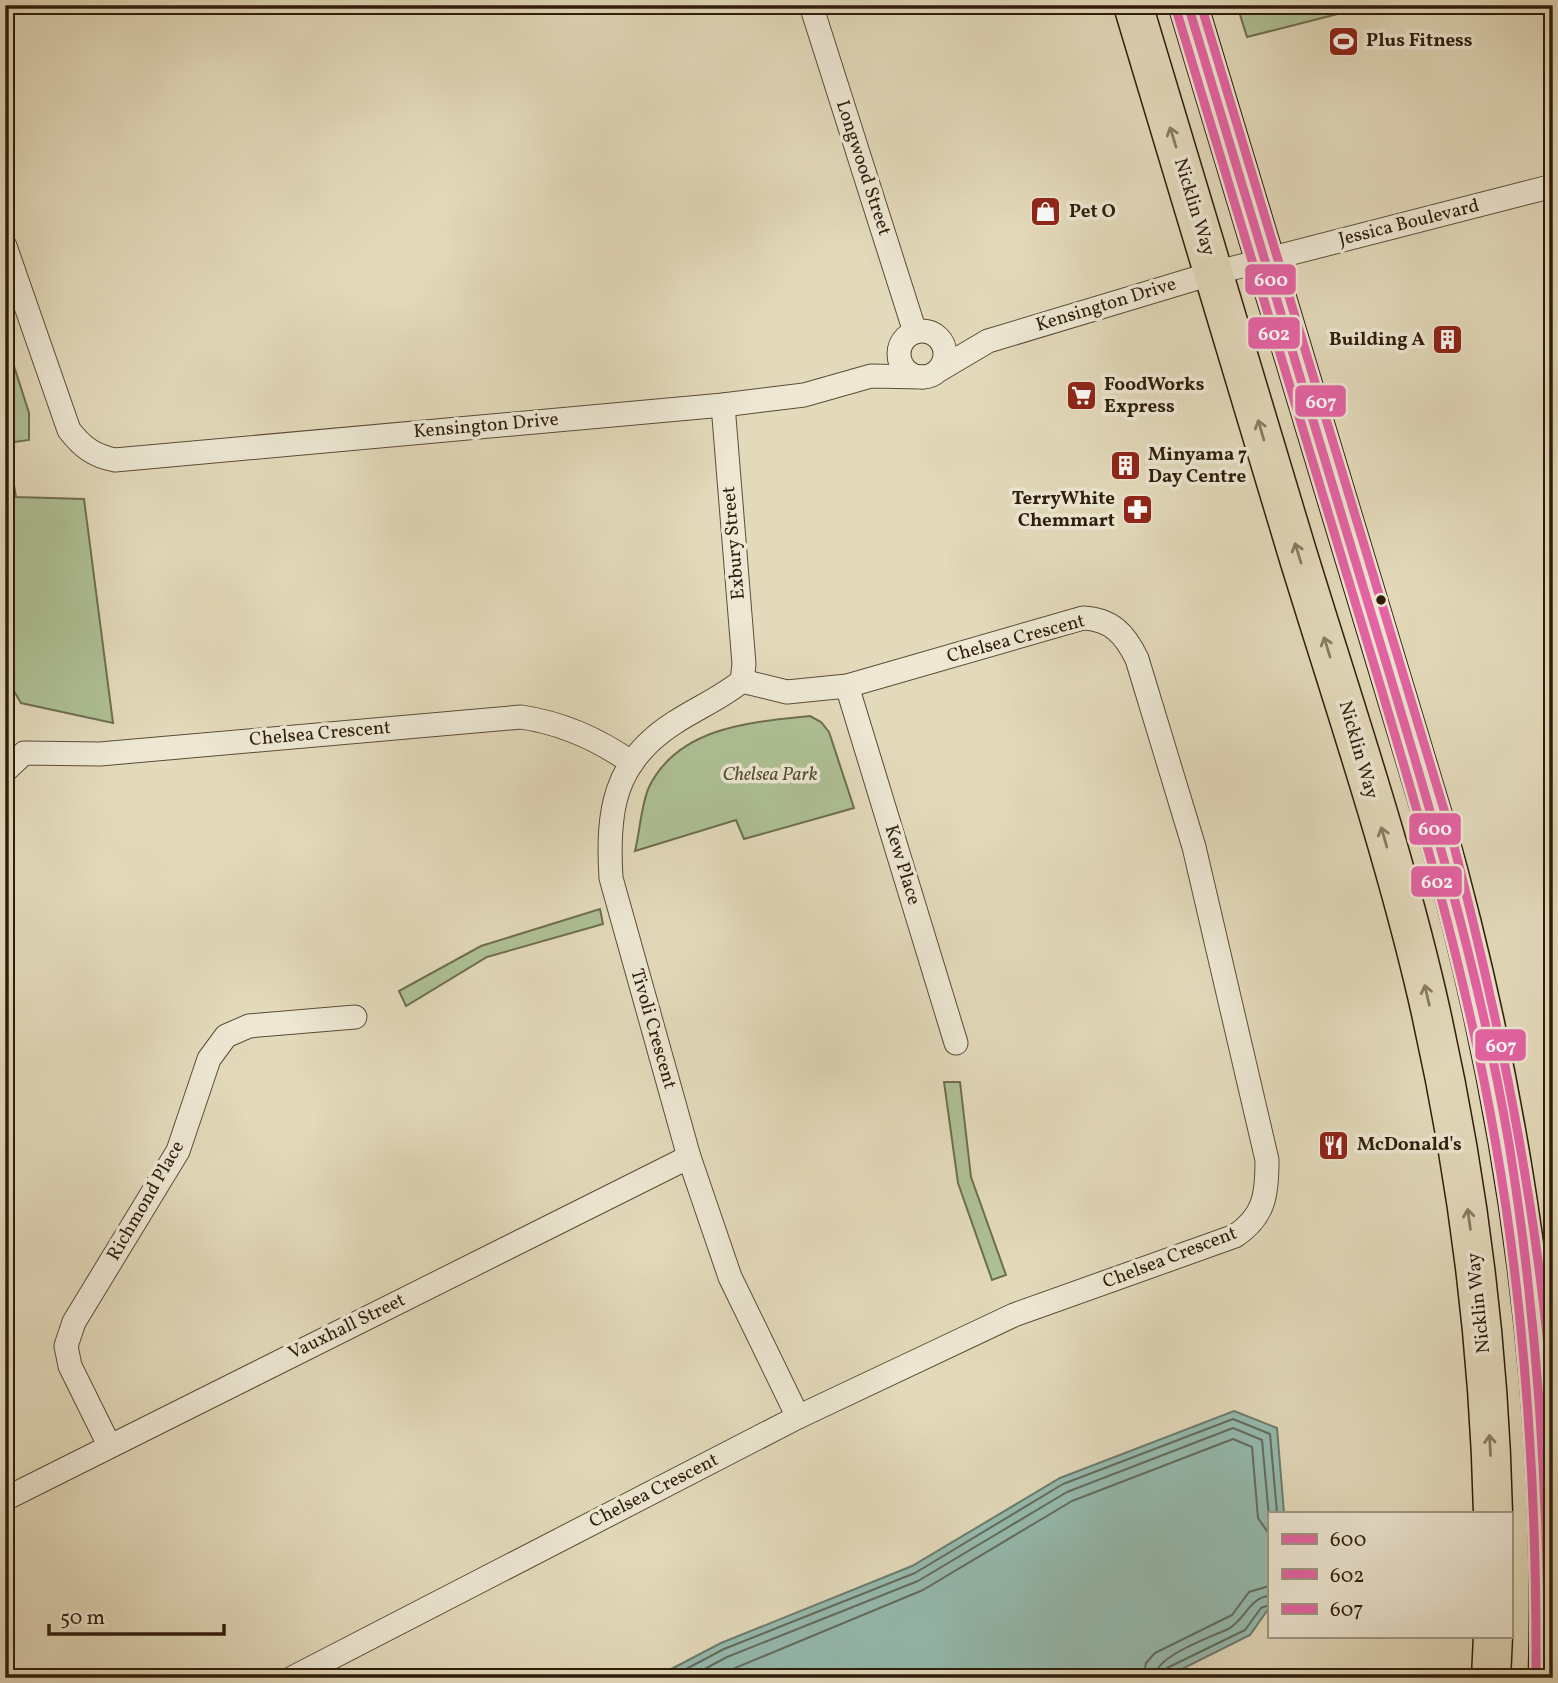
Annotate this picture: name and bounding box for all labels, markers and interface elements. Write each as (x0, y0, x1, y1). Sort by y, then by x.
sports icon: Plus Fitness (1326, 24, 1360, 58)
place label: Plus Fitness (1366, 28, 1473, 54)
street label: Longwood Street (829, 97, 897, 239)
one-way arrow (1166, 127, 1179, 149)
street label: Nicklin Way (1167, 155, 1221, 259)
street label: Jessica Boulevard (1336, 193, 1482, 253)
shop icon: Pet O (1029, 195, 1063, 229)
place label: Pet O (1069, 199, 1116, 225)
line badge: 600 (1244, 263, 1297, 296)
text: 600 (1254, 268, 1288, 294)
street label: Kensington Drive (1033, 271, 1179, 339)
line badge: 602 (1247, 316, 1301, 350)
text: 602 (1258, 322, 1290, 348)
building icon: Building A (1431, 323, 1465, 357)
place label: Building A (1329, 327, 1425, 353)
place label: FoodWorks Express (1104, 372, 1205, 420)
supermarket icon: FoodWorks Express (1064, 379, 1098, 413)
line badge: 607 (1294, 384, 1347, 418)
text: 607 (1305, 390, 1337, 416)
street label: Kensington Drive (412, 407, 560, 445)
one-way arrow (1254, 419, 1267, 441)
place label: Minyama 7 Day Centre (1148, 442, 1247, 490)
building icon: Minyama 7 Day Centre (1108, 449, 1142, 483)
street label: Exbury Street (716, 485, 752, 601)
place label: TerryWhite Chemmart (1012, 486, 1115, 534)
pharmacy icon: TerryWhite Chemmart (1121, 493, 1155, 527)
one-way arrow (1290, 542, 1303, 564)
unlabelled marker (1374, 593, 1388, 607)
street label: Chelsea Crescent (944, 608, 1088, 670)
one-way arrow (1320, 637, 1332, 659)
street label: Nicklin Way (1332, 698, 1384, 802)
street label: Chelsea Crescent (248, 715, 392, 753)
park label: Chelsea Park (722, 762, 818, 788)
line badge: 600 (1408, 812, 1462, 846)
text: 600 (1418, 817, 1452, 843)
street label: Kew Place (877, 822, 927, 908)
one-way arrow (1376, 826, 1389, 848)
line badge: 602 (1410, 865, 1463, 898)
text: 602 (1421, 870, 1453, 896)
street label: Tivoli Crescent (623, 966, 683, 1092)
one-way arrow (1419, 984, 1433, 1007)
line badge: 607 (1474, 1028, 1527, 1062)
text: 607 (1485, 1034, 1517, 1060)
restaurant icon: McDonald's (1317, 1128, 1351, 1162)
place label: McDonald's (1357, 1132, 1462, 1158)
street label: Richmond Place (101, 1136, 191, 1266)
one-way arrow (1462, 1208, 1475, 1231)
street label: Chelsea Crescent (1099, 1220, 1241, 1296)
street label: Nicklin Way (1461, 1251, 1497, 1355)
street label: Vauxhall Street (284, 1287, 410, 1367)
one-way arrow (1484, 1434, 1497, 1457)
street label: Chelsea Crescent (585, 1447, 723, 1535)
legend (1268, 1512, 1512, 1638)
text: 600 (1330, 1526, 1366, 1555)
text: 602 (1330, 1562, 1365, 1591)
scale bar (49, 1592, 224, 1636)
text: 607 (1330, 1596, 1363, 1625)
text: 50 m (60, 1604, 105, 1633)

